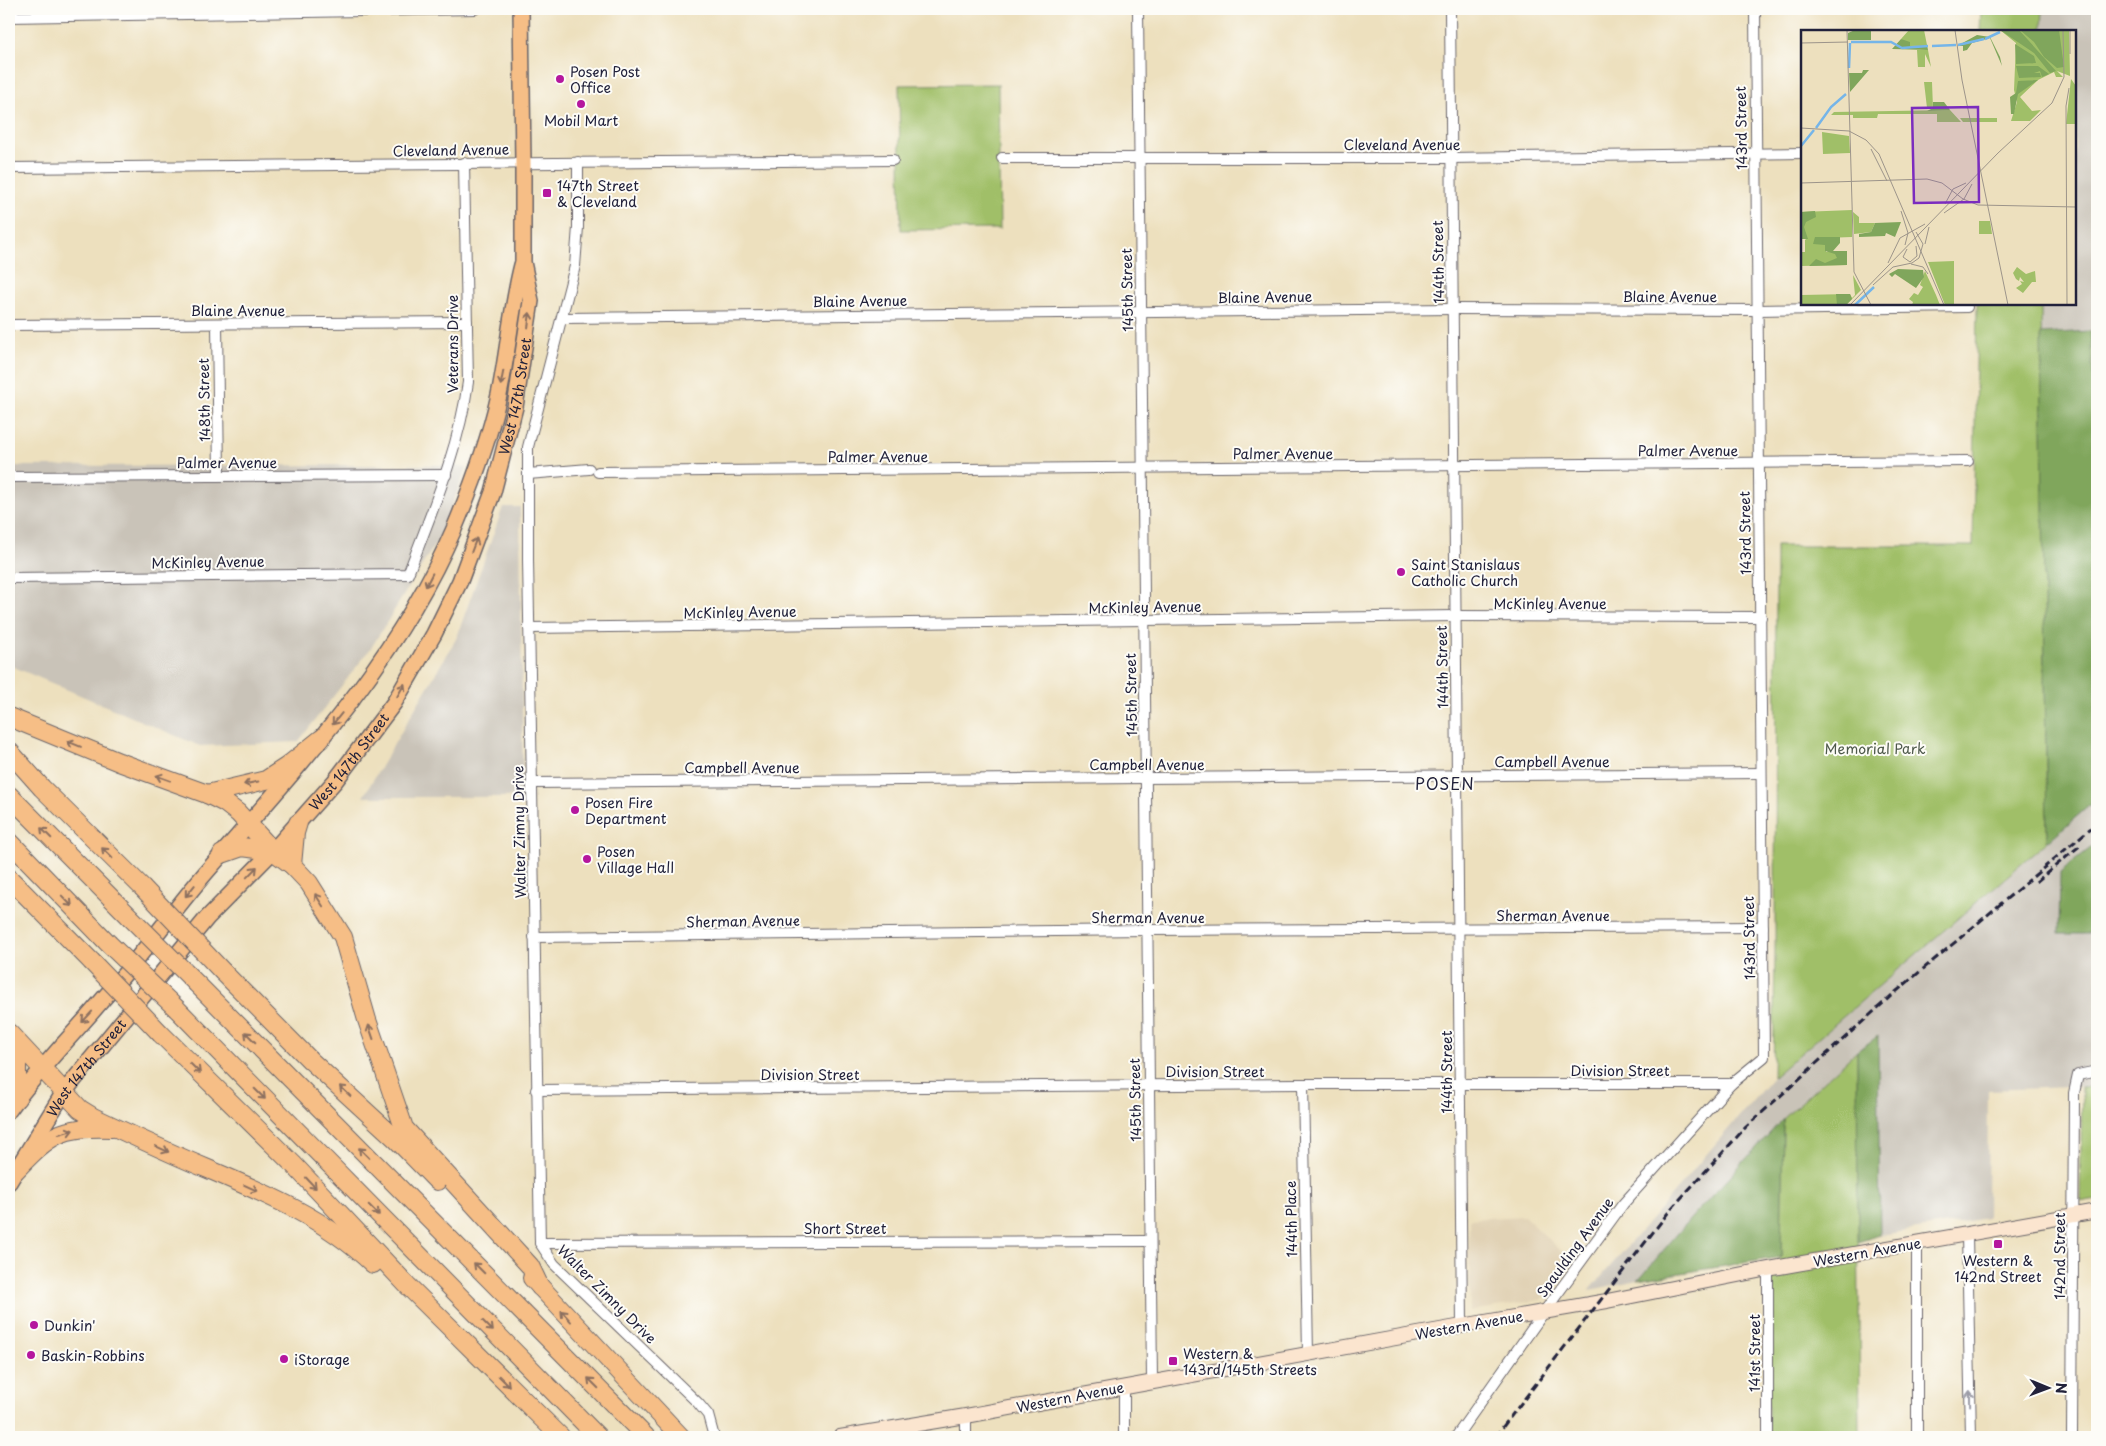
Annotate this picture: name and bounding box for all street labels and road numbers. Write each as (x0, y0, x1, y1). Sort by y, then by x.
street label: 143rd Street (1730, 86, 1752, 170)
street label: Cleveland Avenue (1344, 134, 1461, 155)
street label: Cleveland Avenue (392, 138, 510, 162)
street label: 144th Street (1427, 220, 1449, 304)
street label: 145th Street (1116, 248, 1138, 332)
street label: Blaine Avenue (1218, 286, 1313, 308)
street label: Blaine Avenue (1623, 286, 1718, 307)
street label: Blaine Avenue (813, 290, 908, 312)
street label: Veterans Drive (442, 295, 463, 393)
street label: Blaine Avenue (191, 300, 286, 321)
street label: West 147th Street (493, 336, 536, 457)
street label: 148th Street (193, 358, 215, 442)
street label: Palmer Avenue (1638, 440, 1739, 461)
street label: Palmer Avenue (1233, 443, 1334, 464)
street label: Palmer Avenue (828, 446, 929, 467)
street label: Palmer Avenue (177, 452, 278, 473)
street label: 143rd Street (1734, 491, 1756, 575)
street label: McKinley Avenue (151, 551, 265, 573)
street label: McKinley Avenue (1493, 593, 1607, 614)
street label: McKinley Avenue (1088, 596, 1202, 618)
street label: McKinley Avenue (683, 601, 797, 623)
street label: 144th Street (1431, 625, 1453, 709)
street label: 145th Street (1120, 653, 1142, 737)
street label: West 147th Street (303, 708, 394, 815)
street label: Campbell Avenue (1494, 751, 1610, 772)
street label: Campbell Avenue (1089, 754, 1205, 775)
street label: Campbell Avenue (684, 757, 800, 778)
street label: Walter Zimny Drive (507, 765, 531, 899)
street label: 143rd Street (1738, 896, 1760, 980)
street label: Sherman Avenue (1496, 905, 1610, 926)
street label: Sherman Avenue (1091, 907, 1205, 928)
street label: Sherman Avenue (686, 910, 800, 932)
street label: West 147th Street (41, 1014, 131, 1121)
street label: 144th Street (1436, 1030, 1457, 1114)
street label: 145th Street (1124, 1058, 1146, 1142)
street label: Division Street (1571, 1060, 1670, 1081)
street label: Division Street (1166, 1061, 1265, 1082)
street label: Division Street (761, 1064, 860, 1085)
street label: 144th Place (1280, 1181, 1302, 1257)
street label: Spaulding Avenue (1531, 1193, 1619, 1301)
street label: 142nd Street (2049, 1212, 2070, 1299)
street label: Short Street (804, 1218, 887, 1239)
street label: Western Avenue (1811, 1232, 1923, 1272)
street label: Walter Zimny Drive (553, 1240, 661, 1348)
street label: Western Avenue (1413, 1305, 1525, 1345)
street label: 141st Street (1744, 1314, 1765, 1392)
street label: Western Avenue (1014, 1376, 1126, 1418)

